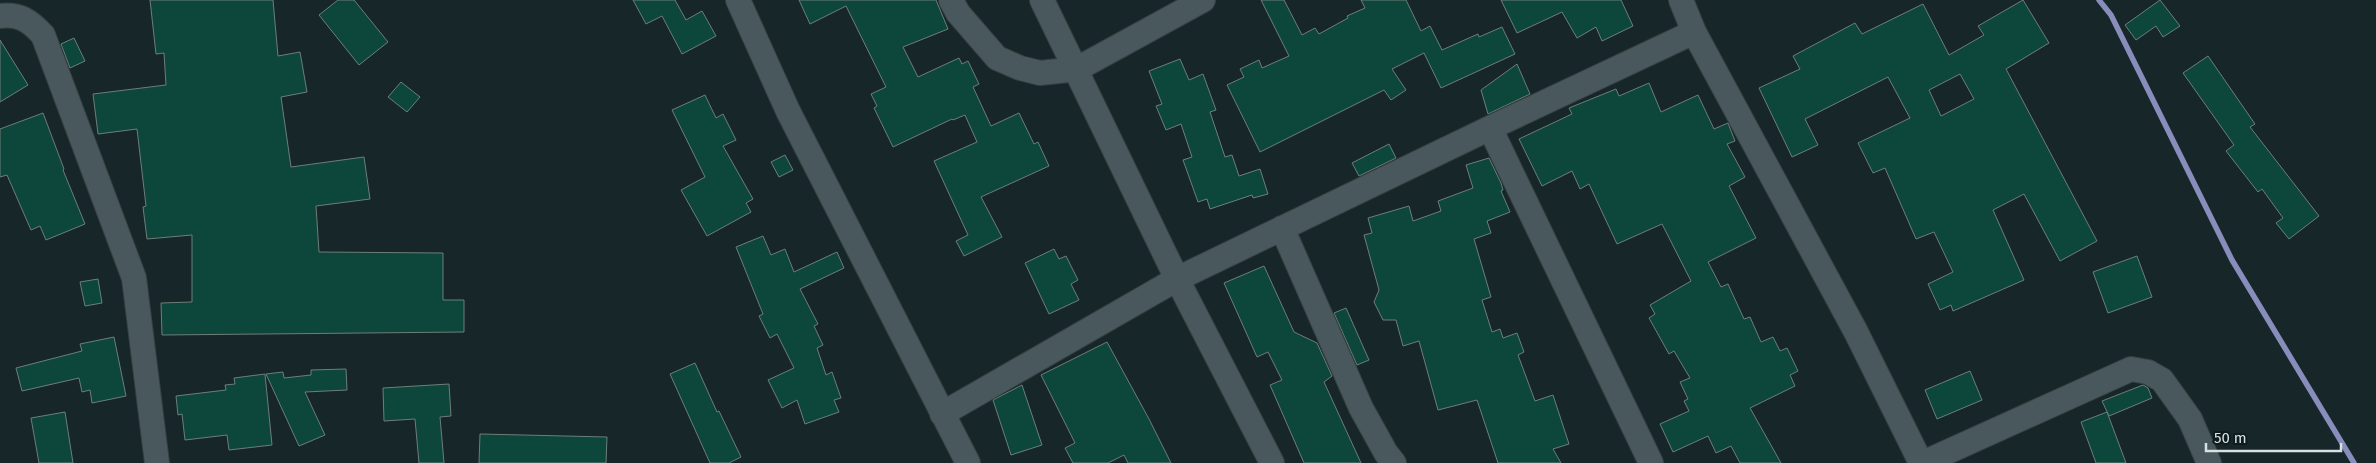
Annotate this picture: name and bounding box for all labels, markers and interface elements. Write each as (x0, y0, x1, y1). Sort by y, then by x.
scale bar (2206, 420, 2341, 452)
text: 50 m (2214, 429, 2247, 447)

